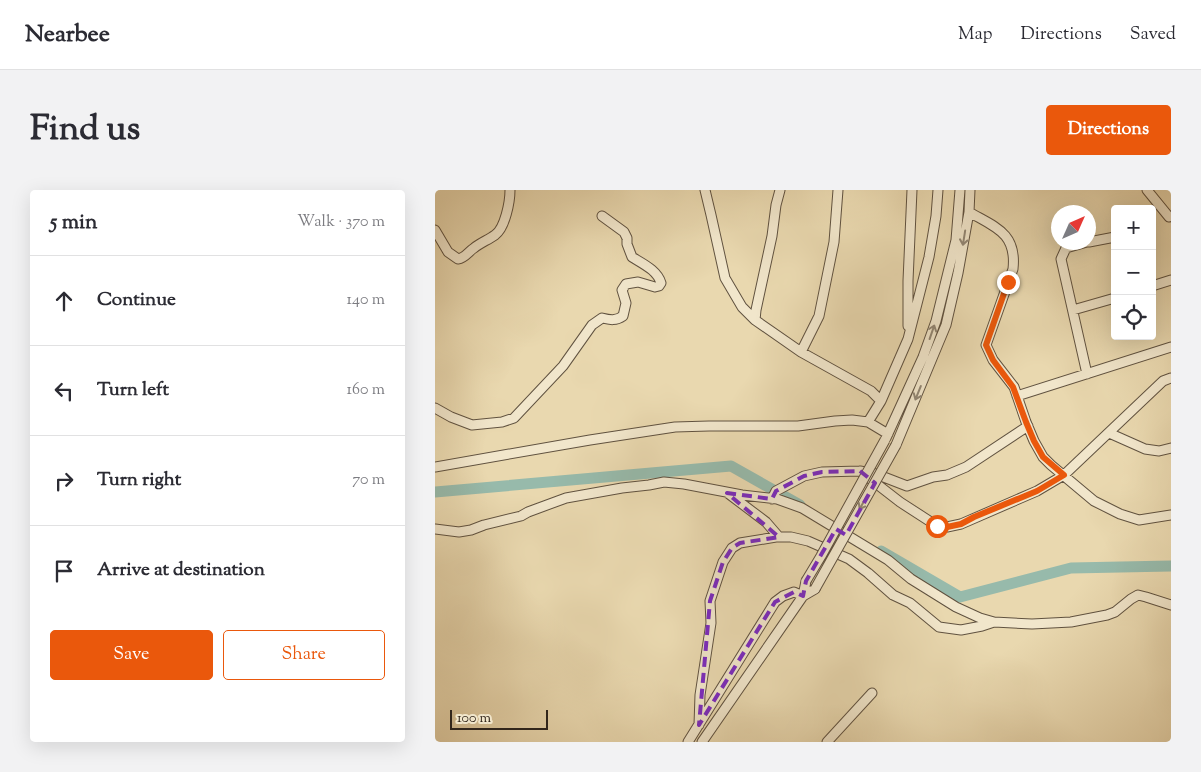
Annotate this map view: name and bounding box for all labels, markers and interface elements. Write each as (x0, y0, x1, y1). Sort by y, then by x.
text: Nearbee (25, 18, 110, 52)
text: Map (958, 22, 993, 48)
text: Directions (1021, 22, 1102, 48)
text: Saved (1130, 22, 1176, 48)
text: Find us (30, 105, 140, 156)
button: Directions (1046, 105, 1171, 155)
north arrow (1051, 205, 1096, 250)
map controls (1111, 205, 1156, 340)
button: + (1111, 205, 1156, 250)
text: 5 min (50, 208, 97, 238)
text: Walk · 370 m (297, 211, 385, 234)
one-way arrow (959, 230, 969, 246)
button: − (1111, 250, 1156, 295)
route end (997, 271, 1020, 294)
icon: ahead (50, 287, 78, 315)
text: Continue (97, 287, 176, 314)
text: 140 m (347, 289, 385, 312)
button: locate (1111, 295, 1156, 340)
one-way arrow (928, 324, 937, 340)
icon: left (50, 377, 78, 405)
text: Turn left (97, 377, 169, 404)
text: 160 m (347, 379, 385, 402)
one-way arrow (913, 385, 922, 400)
icon: right (50, 467, 78, 495)
text: Turn right (97, 467, 181, 494)
text: 70 m (352, 469, 385, 492)
one-way arrow (858, 495, 868, 510)
route start (926, 515, 949, 538)
icon: arrive (50, 557, 78, 585)
text: Arrive at destination (97, 557, 265, 584)
button: Save (50, 630, 213, 680)
button: Share (223, 630, 385, 680)
scale bar (450, 707, 547, 730)
text: 100 m (457, 709, 491, 729)

